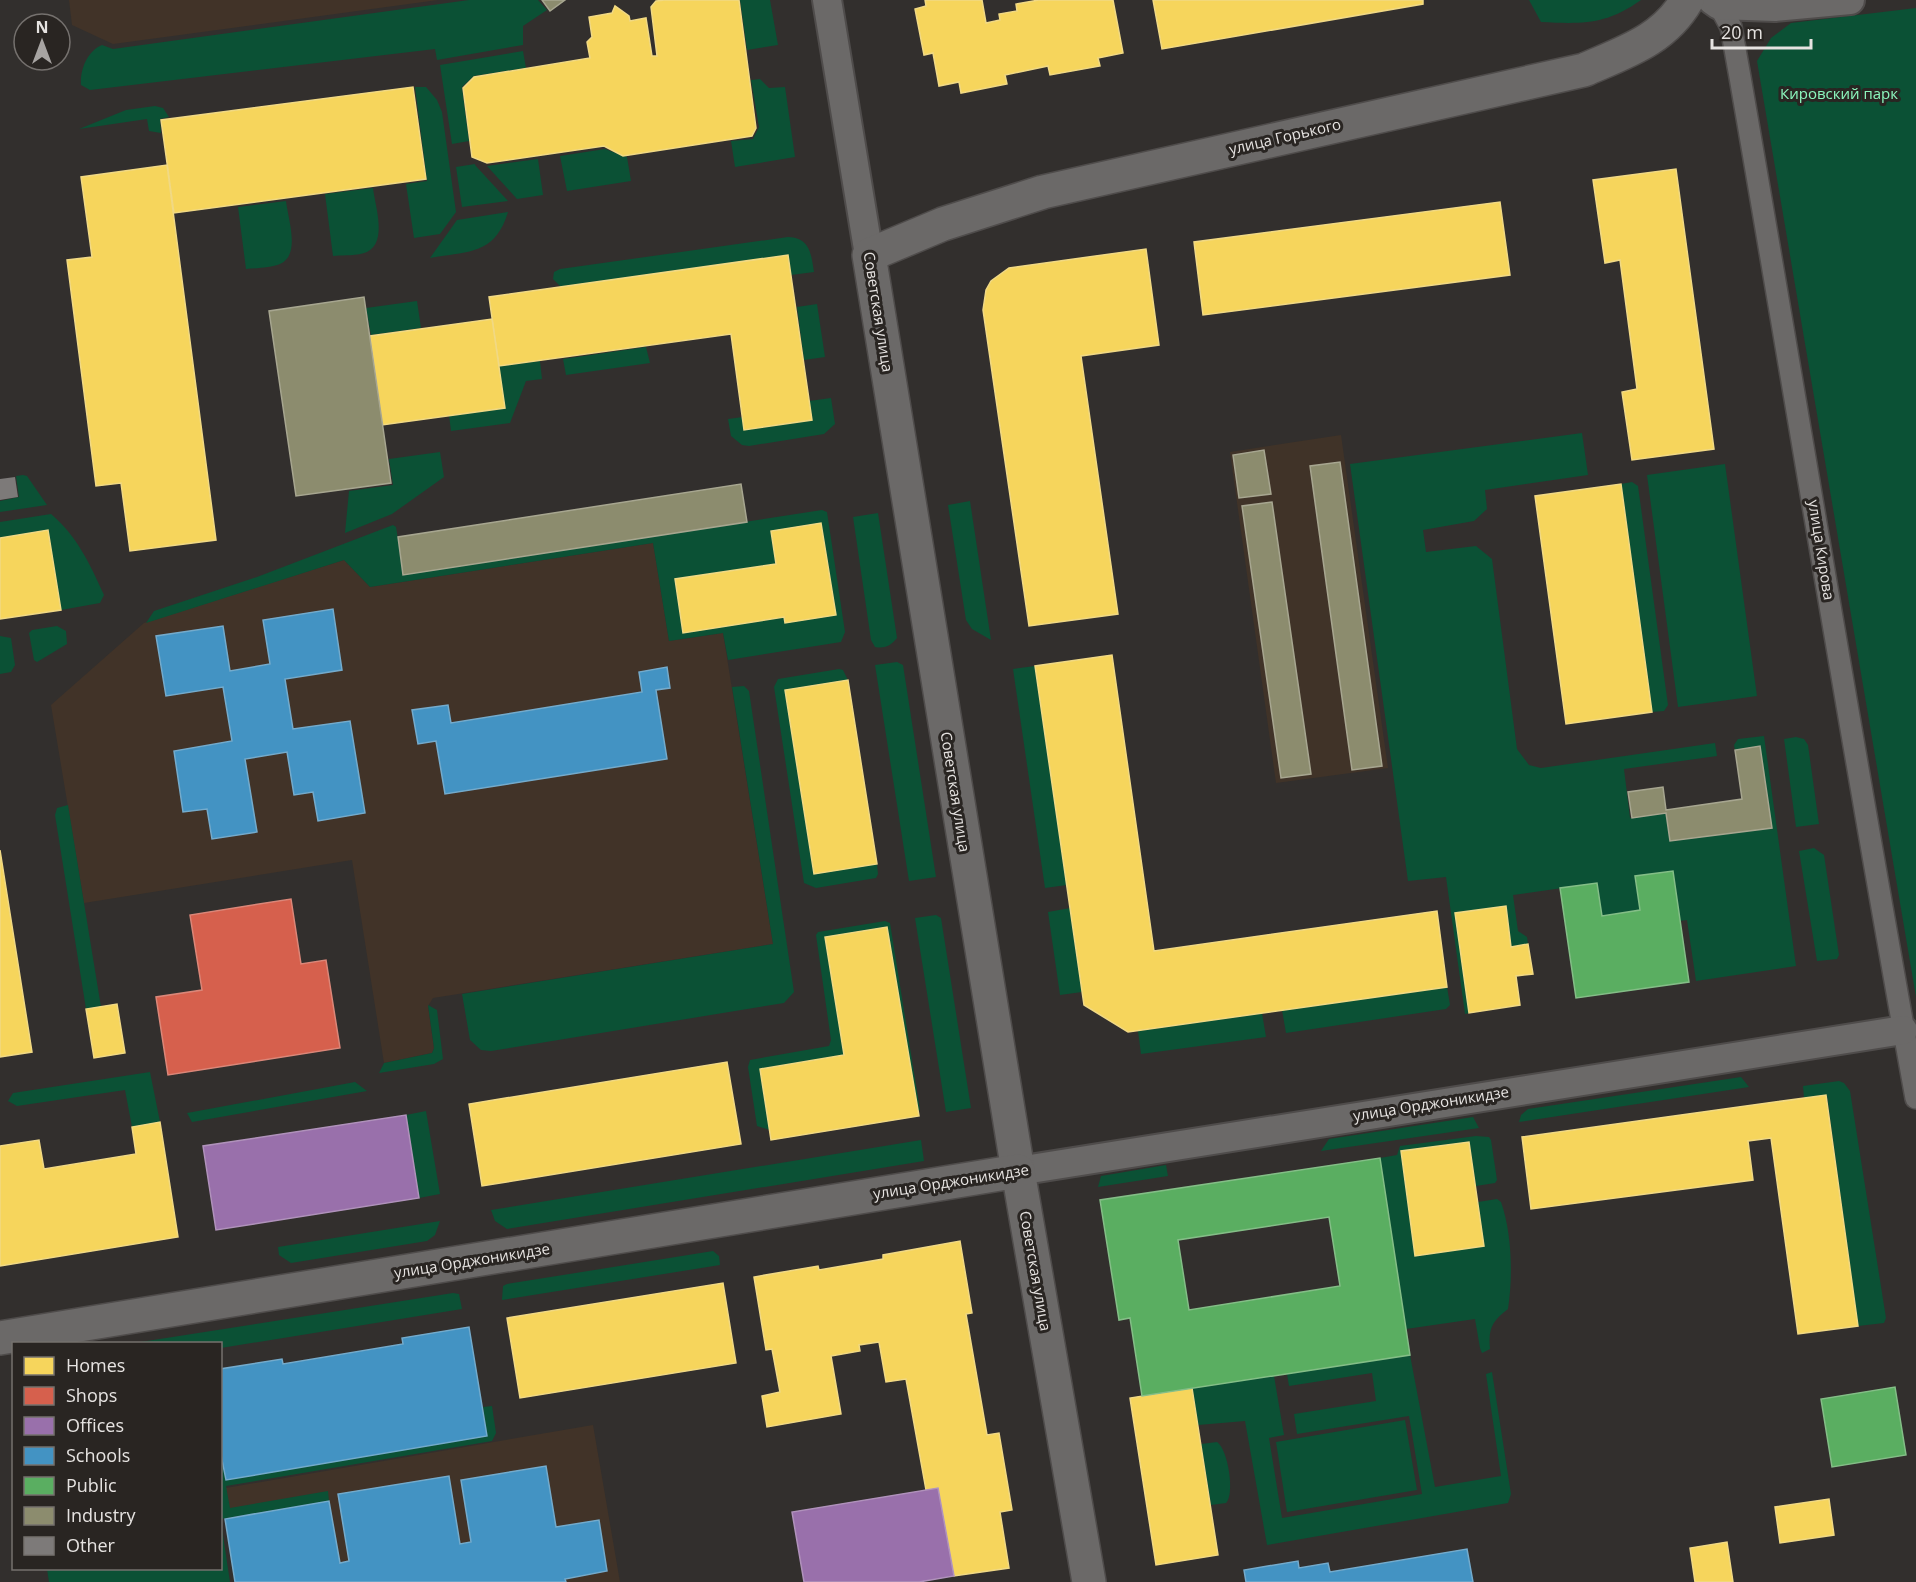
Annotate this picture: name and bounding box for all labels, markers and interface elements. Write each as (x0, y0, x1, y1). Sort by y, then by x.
north arrow (12, 12, 72, 72)
scale bar (1712, 12, 1811, 50)
text: N (35, 16, 49, 38)
text: 20 m (1721, 20, 1763, 44)
park label: Кировский парк (1780, 83, 1898, 103)
street label: улица Горького (1227, 113, 1343, 159)
street label: Советская улица (860, 250, 898, 373)
street label: улица Кирова (1804, 498, 1840, 601)
street label: Советская улица (937, 730, 975, 853)
street label: улица Орджоникидзе (1352, 1081, 1510, 1125)
street label: улица Орджоникидзе (872, 1159, 1030, 1203)
street label: Советская улица (1016, 1209, 1056, 1332)
street label: улица Орджоникидзе (393, 1238, 551, 1282)
legend (12, 1342, 222, 1570)
text: Homes (66, 1353, 125, 1377)
text: Shops (66, 1383, 117, 1407)
text: Offices (66, 1413, 124, 1437)
text: Schools (66, 1443, 130, 1467)
text: Public (66, 1473, 117, 1497)
text: Industry (66, 1503, 136, 1527)
text: Other (66, 1533, 116, 1557)

